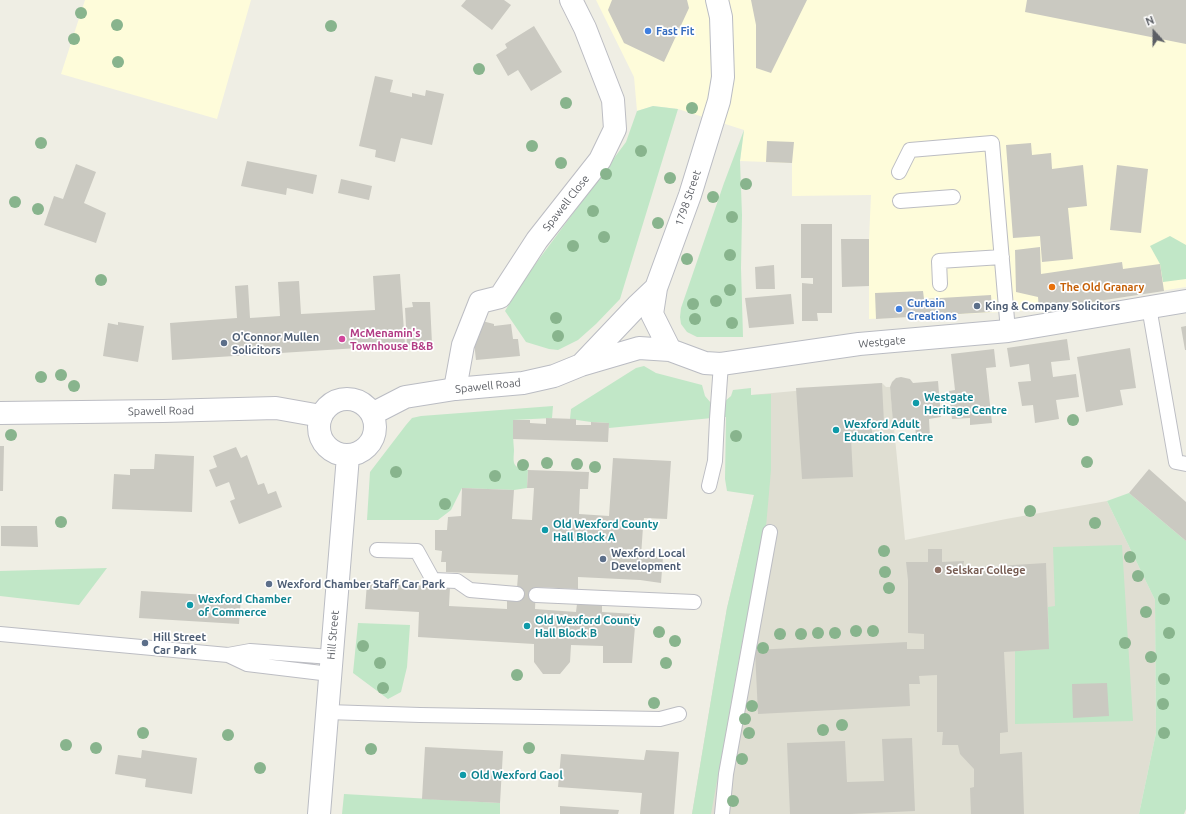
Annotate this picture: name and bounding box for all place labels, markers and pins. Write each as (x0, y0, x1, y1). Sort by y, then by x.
place label: Fast Fit (656, 24, 694, 38)
marker: Fast Fit (643, 26, 653, 36)
place label: The Old Granary (1060, 280, 1144, 294)
marker: The Old Granary (1047, 282, 1057, 292)
place label: Curtain Creations (907, 296, 957, 322)
place label: King & Company Solicitors (985, 299, 1120, 313)
marker: King & Company Solicitors (972, 301, 982, 311)
marker: Curtain Creations (894, 304, 904, 314)
place label: McMenamin's Townhouse B&B (350, 326, 433, 352)
place label: O'Connor Mullen Solicitors (232, 330, 319, 356)
marker: McMenamin's Townhouse B&B (337, 334, 347, 344)
marker: O'Connor Mullen Solicitors (219, 338, 229, 348)
place label: Westgate Heritage Centre (924, 390, 1007, 416)
marker: Westgate Heritage Centre (911, 398, 921, 408)
place label: Wexford Adult Education Centre (844, 417, 933, 443)
marker: Wexford Adult Education Centre (831, 425, 841, 435)
place label: Old Wexford County Hall Block A (553, 517, 658, 543)
marker: Old Wexford County Hall Block A (540, 525, 550, 535)
place label: Wexford Local Development (611, 546, 685, 572)
marker: Wexford Local Development (598, 554, 608, 564)
place label: Selskar College (946, 563, 1026, 577)
marker: Selskar College (933, 565, 943, 575)
place label: Wexford Chamber Staff Car Park (277, 577, 445, 591)
marker: Wexford Chamber Staff Car Park (264, 579, 274, 589)
place label: Wexford Chamber of Commerce (198, 592, 291, 618)
marker: Wexford Chamber of Commerce (185, 600, 195, 610)
place label: Old Wexford County Hall Block B (535, 613, 640, 639)
marker: Old Wexford County Hall Block B (522, 621, 532, 631)
place label: Hill Street Car Park (153, 630, 206, 656)
marker: Hill Street Car Park (140, 638, 150, 648)
place label: Old Wexford Gaol (471, 768, 563, 782)
marker: Old Wexford Gaol (458, 770, 468, 780)

